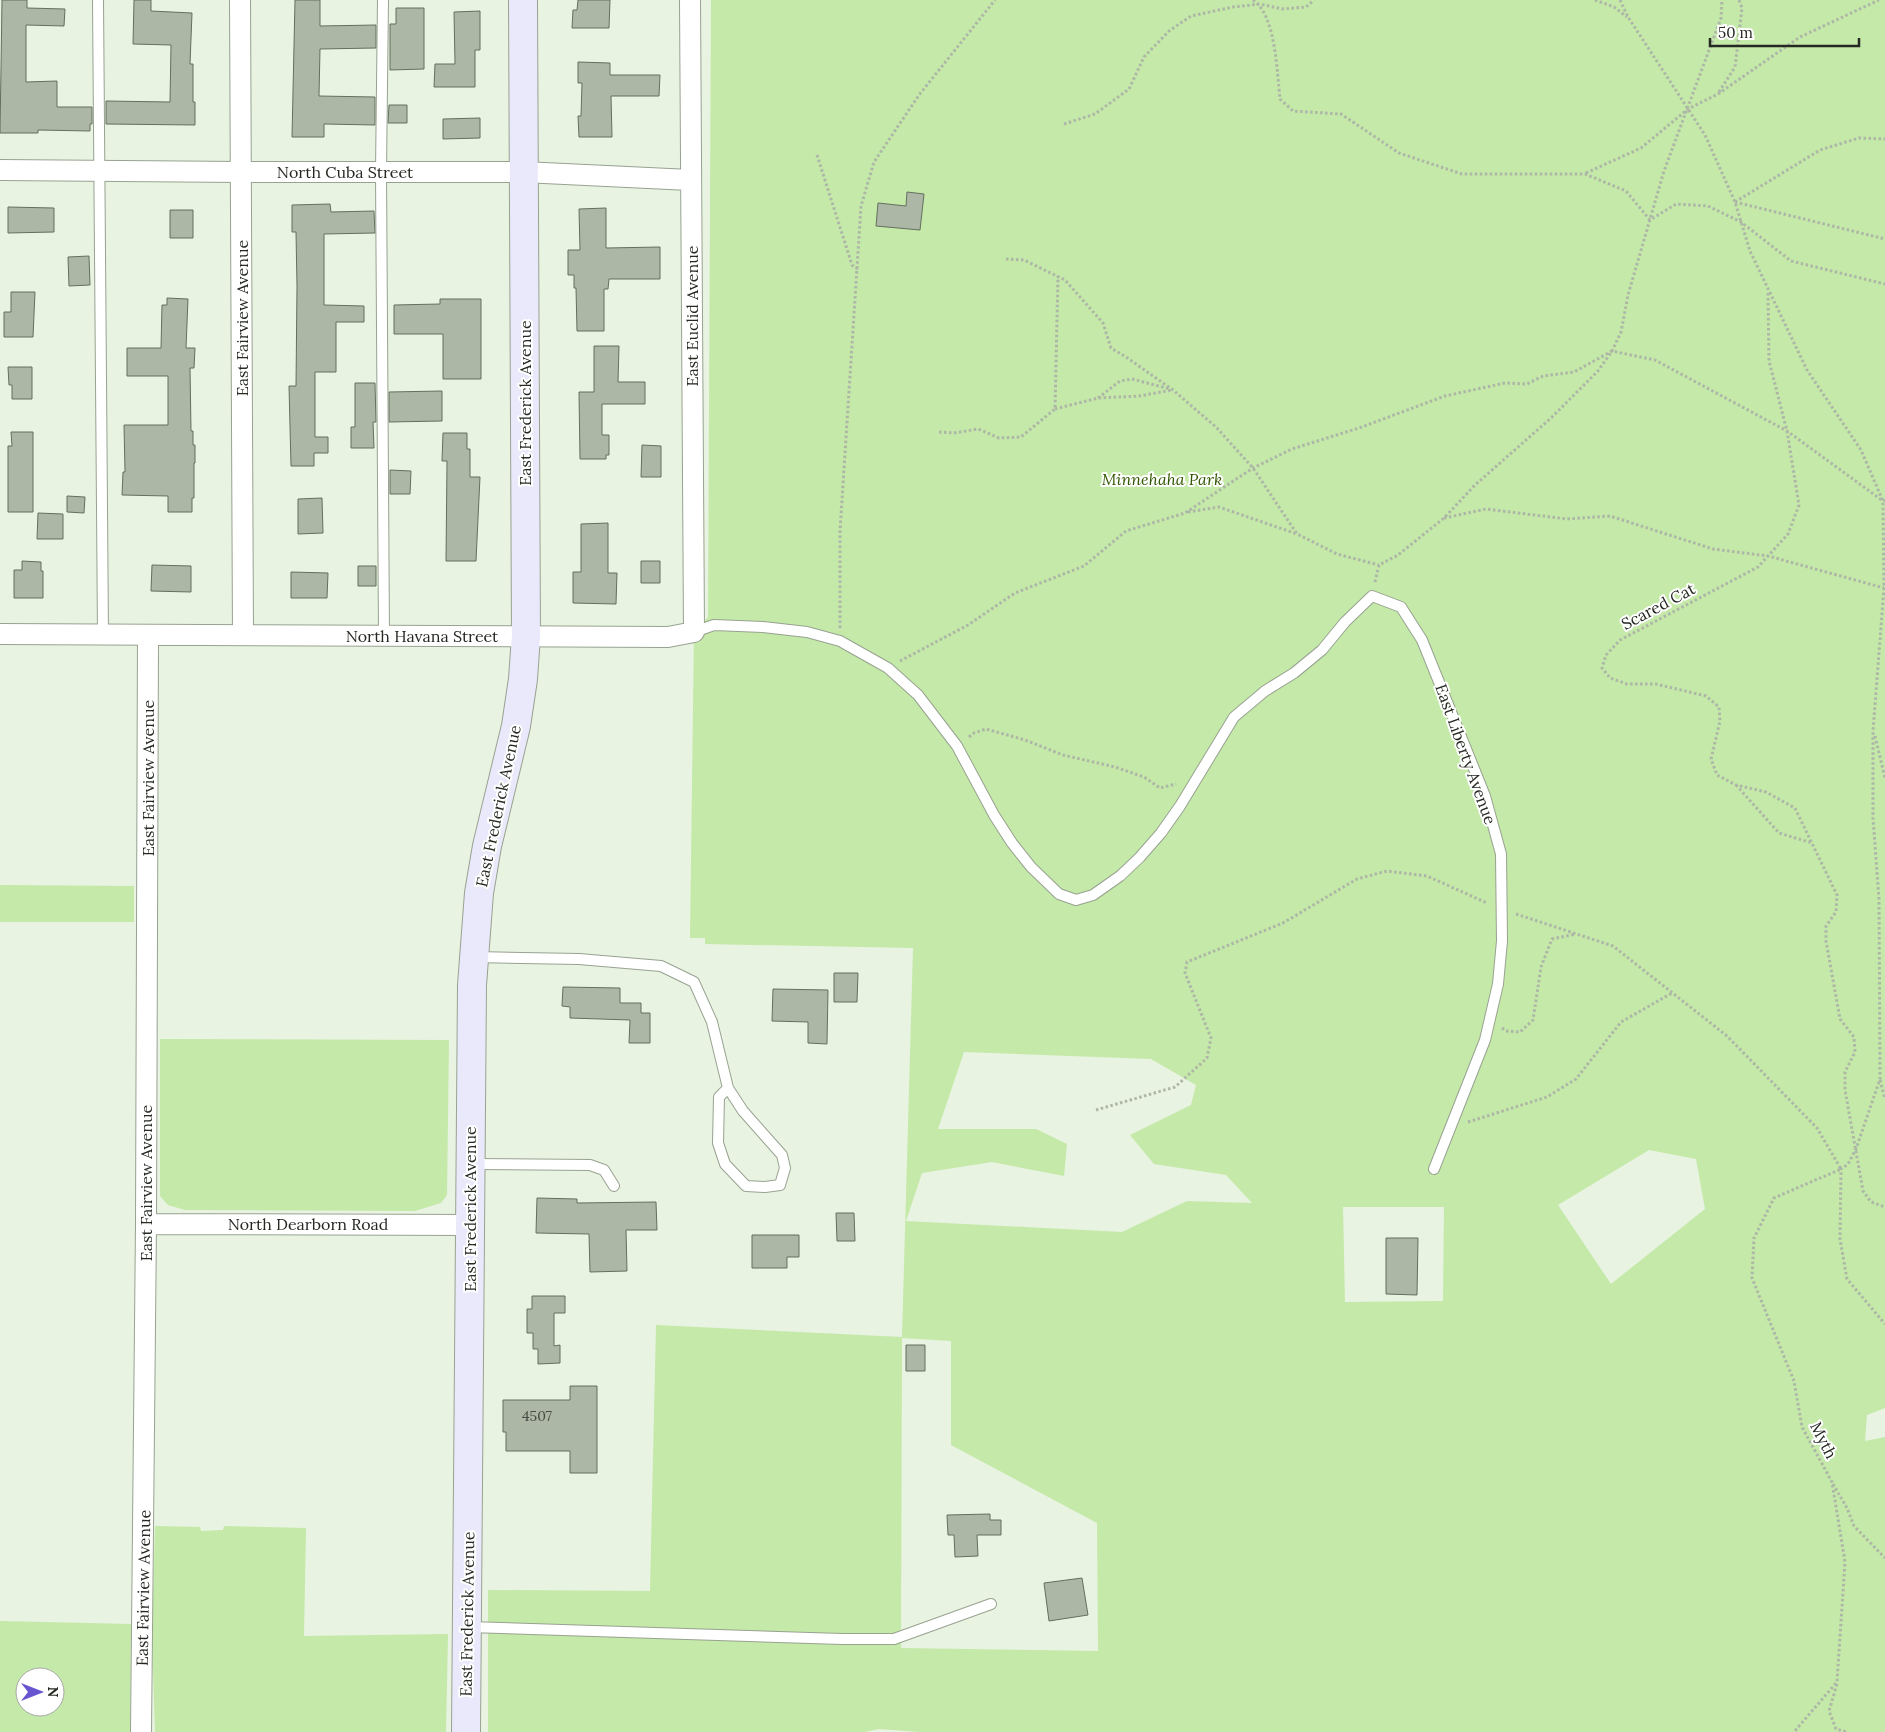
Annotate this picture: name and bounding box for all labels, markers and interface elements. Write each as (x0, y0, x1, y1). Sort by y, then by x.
scale bar (1710, 15, 1859, 47)
text: 50 m (1718, 23, 1753, 42)
street label: North Cuba Street (277, 162, 414, 182)
street label: East Fairview Avenue (232, 239, 252, 396)
street label: East Euclid Avenue (682, 245, 702, 386)
street label: East Frederick Avenue (515, 320, 535, 486)
park label: Minnehaha Park (1102, 469, 1222, 489)
street label: Scared Cat (1618, 578, 1699, 634)
street label: North Havana Street (346, 626, 499, 646)
street label: East Liberty Avenue (1431, 681, 1501, 827)
street label: East Fairview Avenue (138, 699, 158, 856)
street label: East Frederick Avenue (471, 723, 525, 889)
street label: East Fairview Avenue (136, 1104, 156, 1261)
street label: East Frederick Avenue (460, 1126, 480, 1292)
street label: North Dearborn Road (228, 1214, 389, 1234)
house number: 4507 (522, 1407, 553, 1425)
street label: Myth (1806, 1418, 1842, 1462)
street label: East Fairview Avenue (132, 1509, 154, 1666)
street label: East Frederick Avenue (456, 1531, 478, 1697)
north arrow (15, 1667, 65, 1717)
text: N (44, 1687, 62, 1698)

